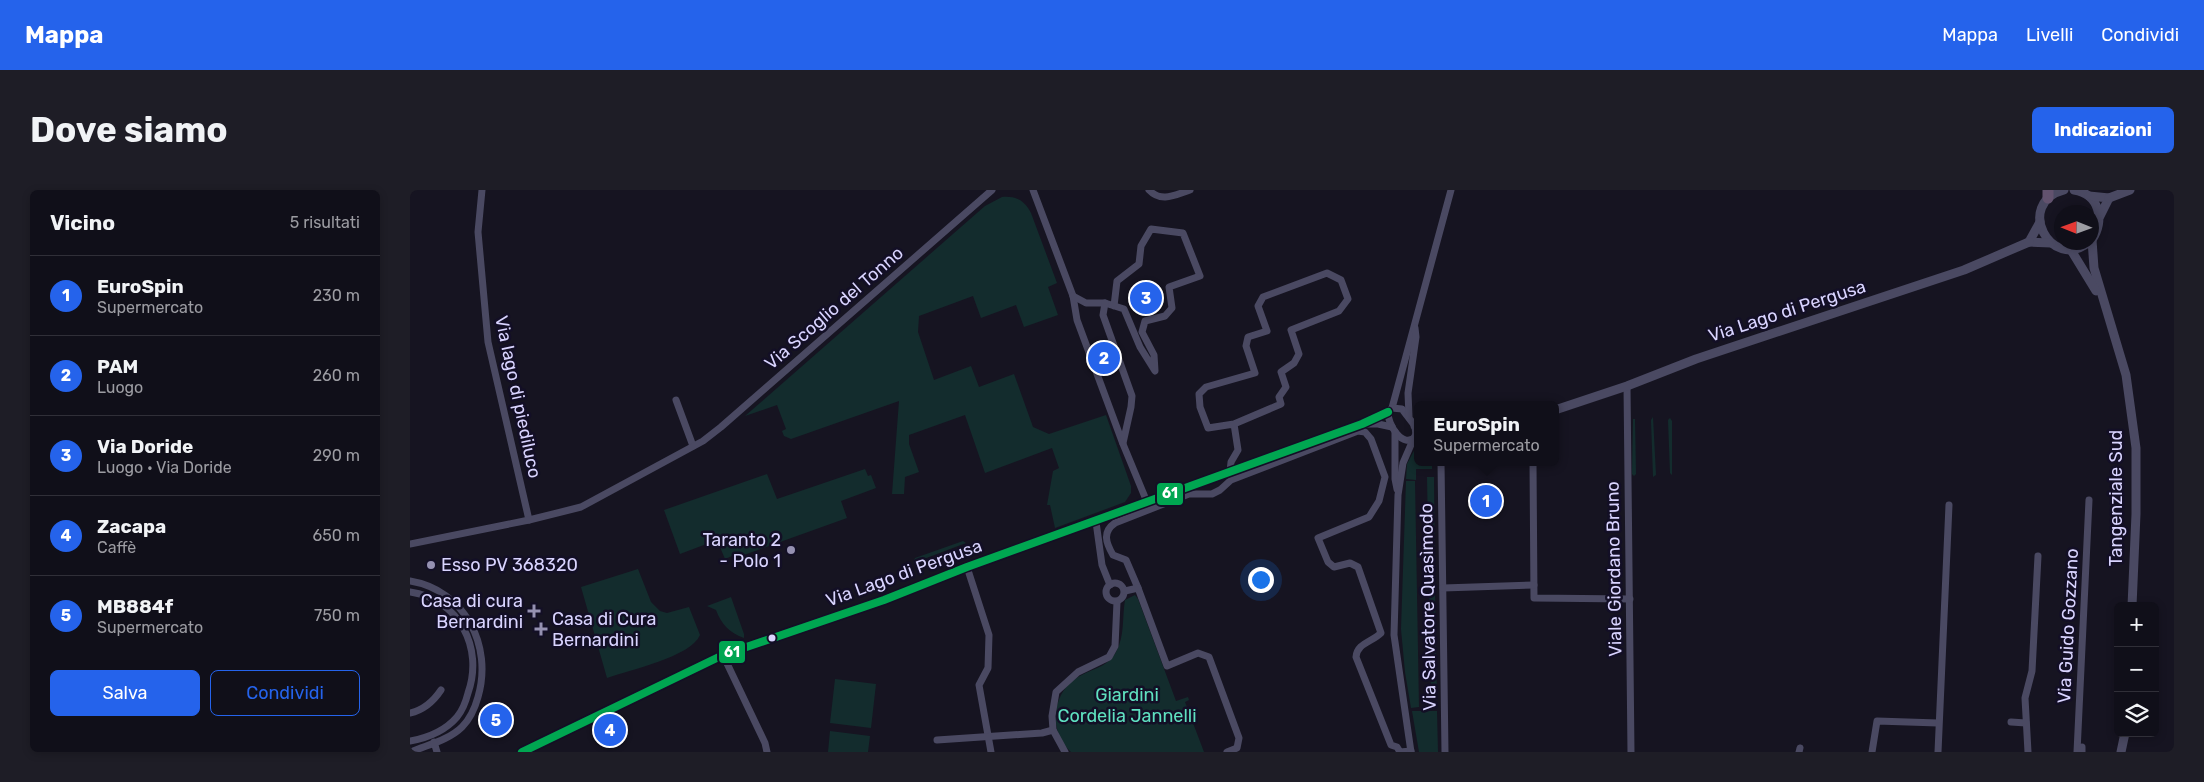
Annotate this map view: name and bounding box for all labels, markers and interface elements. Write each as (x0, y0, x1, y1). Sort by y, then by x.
text: Mappa (25, 21, 103, 49)
text: Mappa (1942, 24, 1998, 46)
text: Livelli (2026, 24, 2073, 46)
text: Condividi (2101, 24, 2179, 46)
button: Indicazioni (2032, 107, 2174, 153)
text: Dove siamo (30, 109, 228, 151)
north arrow (2054, 205, 2099, 250)
text: Vicino (50, 210, 115, 235)
text: 5 risultati (290, 213, 360, 232)
street label: Via Scoglio del Tonno (760, 242, 908, 374)
text: EuroSpin (97, 275, 184, 298)
street label: Via Lago di Pergusa (1705, 275, 1869, 347)
pin: 3 (1130, 279, 1162, 317)
text: 1 (62, 286, 70, 305)
text: 230 m (313, 286, 360, 305)
text: Supermercato (97, 298, 203, 317)
street label: Via lago di piediluco (490, 314, 546, 480)
pin: 2 (1088, 339, 1120, 377)
text: PAM (97, 355, 138, 378)
text: 2 (61, 366, 71, 385)
text: 260 m (313, 366, 360, 385)
text: Luogo (97, 378, 143, 397)
popup (1414, 401, 1559, 466)
text: EuroSpin (1433, 413, 1520, 436)
street label: Tangenziale Sud (2105, 430, 2127, 566)
text: Via Doride (97, 435, 193, 458)
text: Supermercato (1433, 436, 1540, 455)
text: 3 (61, 446, 71, 465)
text: 290 m (313, 446, 360, 465)
text: Luogo · Via Doride (97, 458, 232, 477)
street label: Viale Giordano Bruno (1601, 481, 1627, 657)
line badge: 61 (1156, 482, 1184, 506)
pin: 1 (1470, 482, 1502, 520)
text: 61 (1162, 485, 1178, 502)
street label: Via Salvatore Quasìmodo (1415, 503, 1441, 711)
text: Zacapa (97, 515, 166, 538)
text: 4 (61, 526, 71, 545)
text: 650 m (313, 526, 360, 545)
place label: Taranto 2 - Polo 1 (703, 529, 781, 572)
street label: Via Lago di Pergusa (823, 535, 985, 611)
text: Caffè (97, 538, 136, 557)
marker: Taranto 2 - Polo 1 (785, 544, 797, 556)
street label: Via Guido Gozzano (2053, 548, 2083, 704)
place label: Esso PV 368320 (441, 554, 578, 576)
marker: Esso PV 368320 (425, 559, 437, 571)
your location (1248, 567, 1274, 593)
place label: Casa di cura Bernardini (421, 590, 523, 633)
text: MB884f (97, 595, 173, 618)
map controls (2114, 602, 2159, 737)
button: + (2114, 602, 2159, 647)
marker: Casa di cura Bernardini (527, 604, 541, 618)
text: 5 (61, 606, 71, 625)
text: 750 m (314, 606, 360, 625)
place label: Casa di Cura Bernardini (552, 608, 656, 651)
text: Supermercato (97, 618, 203, 637)
marker: Casa di Cura Bernardini (534, 622, 548, 636)
unlabelled marker (767, 633, 777, 643)
line badge: 61 (718, 640, 746, 664)
text: 61 (724, 644, 740, 661)
button: − (2114, 647, 2159, 692)
button: Salva (50, 670, 200, 716)
button: Condividi (210, 670, 360, 716)
park label: Giardini Cordelia Jannelli (1057, 684, 1197, 727)
button: layers (2114, 692, 2159, 737)
pin: 5 (480, 701, 512, 739)
pin: 4 (594, 711, 626, 749)

